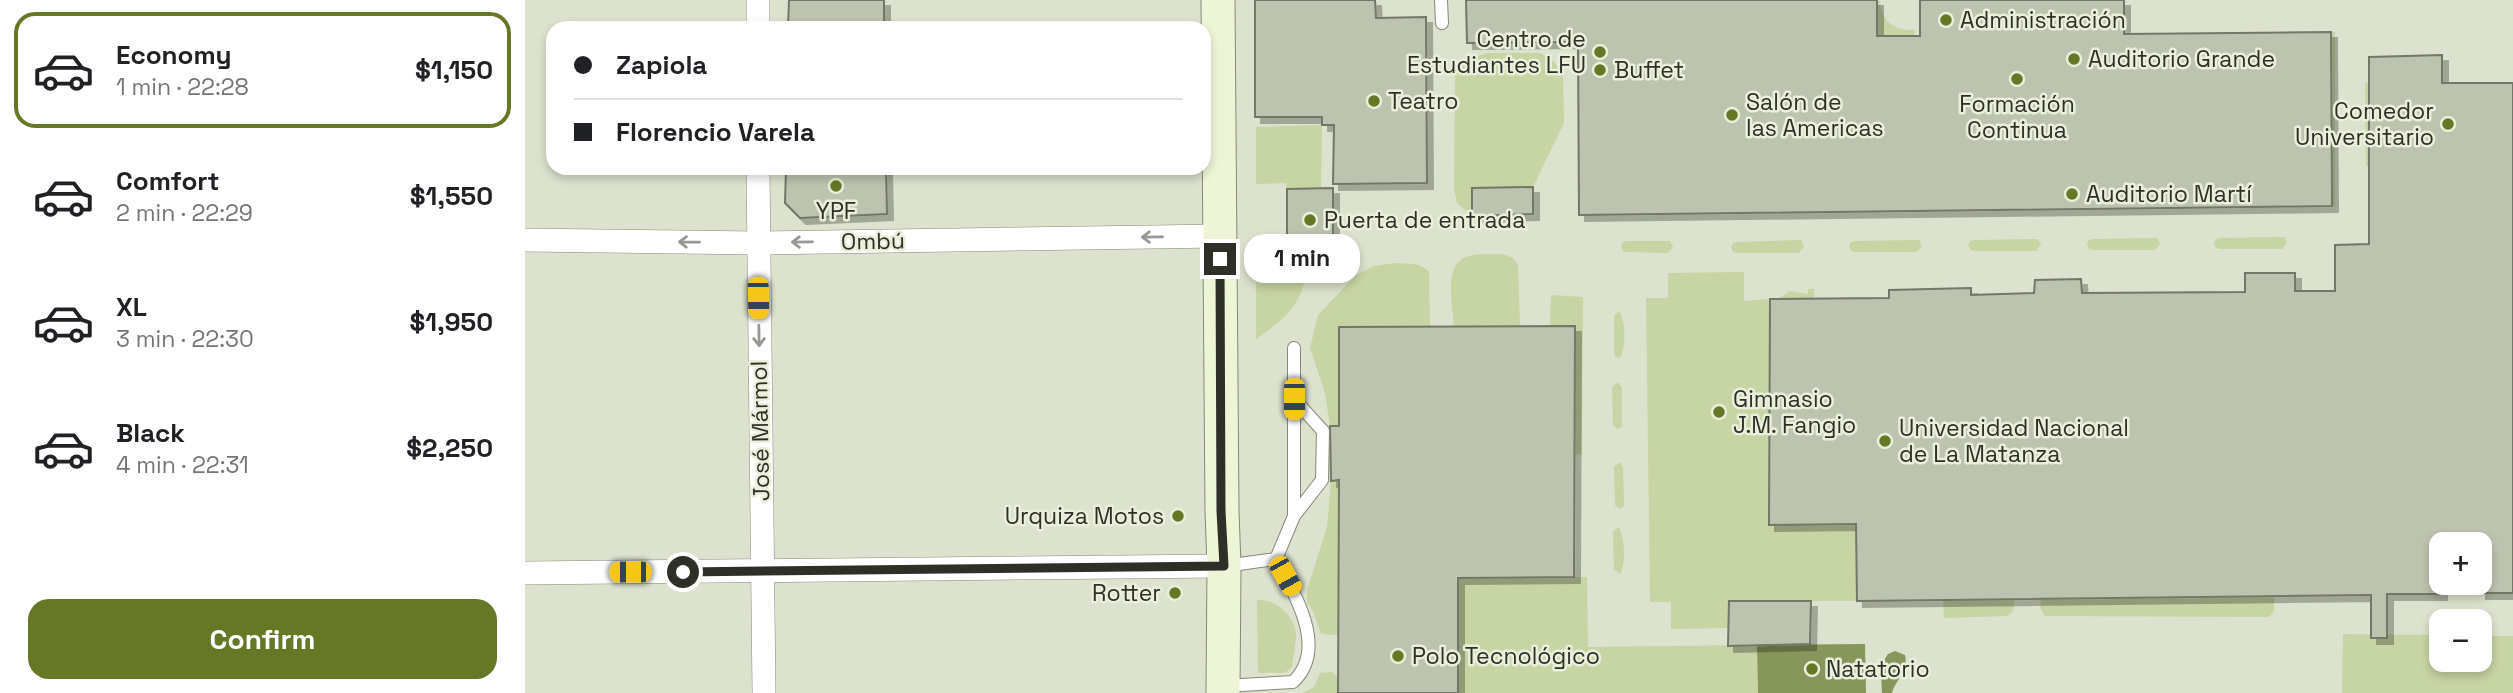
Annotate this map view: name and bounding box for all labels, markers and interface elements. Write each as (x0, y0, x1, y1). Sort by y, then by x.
place label: Administración (1960, 5, 2126, 35)
marker: Administración (1938, 12, 1954, 28)
place label: Centro de Estudiantes LFU (1407, 24, 1586, 80)
text: Economy (116, 38, 232, 72)
icon: car (32, 39, 95, 102)
marker: Centro de Estudiantes LFU (1592, 44, 1608, 60)
place label: Auditorio Grande (2088, 44, 2275, 74)
text: Zapiola (616, 48, 707, 82)
marker: Auditorio Grande (2066, 51, 2082, 67)
text: $1,150 (415, 53, 493, 87)
place label: Buffet (1614, 55, 1684, 85)
marker: Buffet (1592, 62, 1608, 78)
marker: Formación Continua (2009, 71, 2025, 87)
text: 1 min · 22:28 (116, 72, 249, 102)
place label: Teatro (1388, 86, 1458, 116)
place label: Salón de las Americas (1746, 87, 1884, 143)
place label: Formación Continua (1959, 89, 2075, 145)
marker: Teatro (1366, 93, 1382, 109)
place label: Comedor Universitario (2295, 96, 2434, 152)
marker: Salón de las Americas (1724, 107, 1740, 123)
text: Florencio Varela (616, 115, 815, 149)
marker: Comedor Universitario (2440, 116, 2456, 132)
text: Comfort (116, 164, 219, 198)
icon: car (32, 165, 95, 228)
marker: YPF (828, 178, 844, 194)
text: $1,550 (410, 179, 493, 213)
place label: Auditorio Martí (2086, 179, 2252, 209)
marker: Auditorio Martí (2064, 186, 2080, 202)
place label: YPF (816, 196, 856, 226)
text: 2 min · 22:29 (116, 198, 253, 228)
place label: Puerta de entrada (1324, 205, 1525, 235)
marker: Puerta de entrada (1302, 212, 1318, 228)
street label: Ombú (841, 225, 905, 257)
one-way arrow (1141, 231, 1164, 244)
callout: 1 min (1245, 234, 1360, 284)
one-way arrow (678, 235, 701, 249)
one-way arrow (791, 235, 814, 249)
route end (1204, 243, 1236, 275)
text: 1 min (1274, 243, 1330, 273)
car (748, 277, 769, 319)
text: XL (116, 290, 147, 324)
icon: car (32, 291, 95, 354)
text: $1,950 (409, 305, 493, 339)
text: 3 min · 22:30 (116, 324, 254, 354)
one-way arrow (752, 324, 766, 347)
street label: José Mármol (744, 361, 776, 501)
car (1284, 378, 1305, 420)
place label: Gimnasio J.M. Fangio (1733, 384, 1856, 440)
marker: Gimnasio J.M. Fangio (1711, 404, 1727, 420)
place label: Universidad Nacional de La Matanza (1899, 413, 2129, 469)
text: Black (116, 416, 185, 450)
icon: car (32, 417, 95, 480)
text: $2,250 (406, 431, 493, 465)
marker: Universidad Nacional de La Matanza (1877, 433, 1893, 449)
text: 4 min · 22:31 (116, 450, 249, 480)
place label: Urquiza Motos (1005, 501, 1164, 531)
marker: Urquiza Motos (1170, 508, 1186, 524)
map controls (2429, 532, 2492, 672)
button: + (2429, 532, 2492, 595)
car (1266, 553, 1305, 599)
route start (667, 556, 699, 588)
car (610, 562, 652, 583)
place label: Rotter (1092, 578, 1161, 608)
marker: Rotter (1167, 585, 1183, 601)
button: Confirm (28, 599, 497, 679)
button: − (2429, 609, 2492, 672)
place label: Polo Tecnológico (1412, 641, 1600, 671)
marker: Polo Tecnológico (1390, 648, 1406, 664)
place label: Natatorio (1826, 654, 1930, 684)
marker: Natatorio (1804, 661, 1820, 677)

